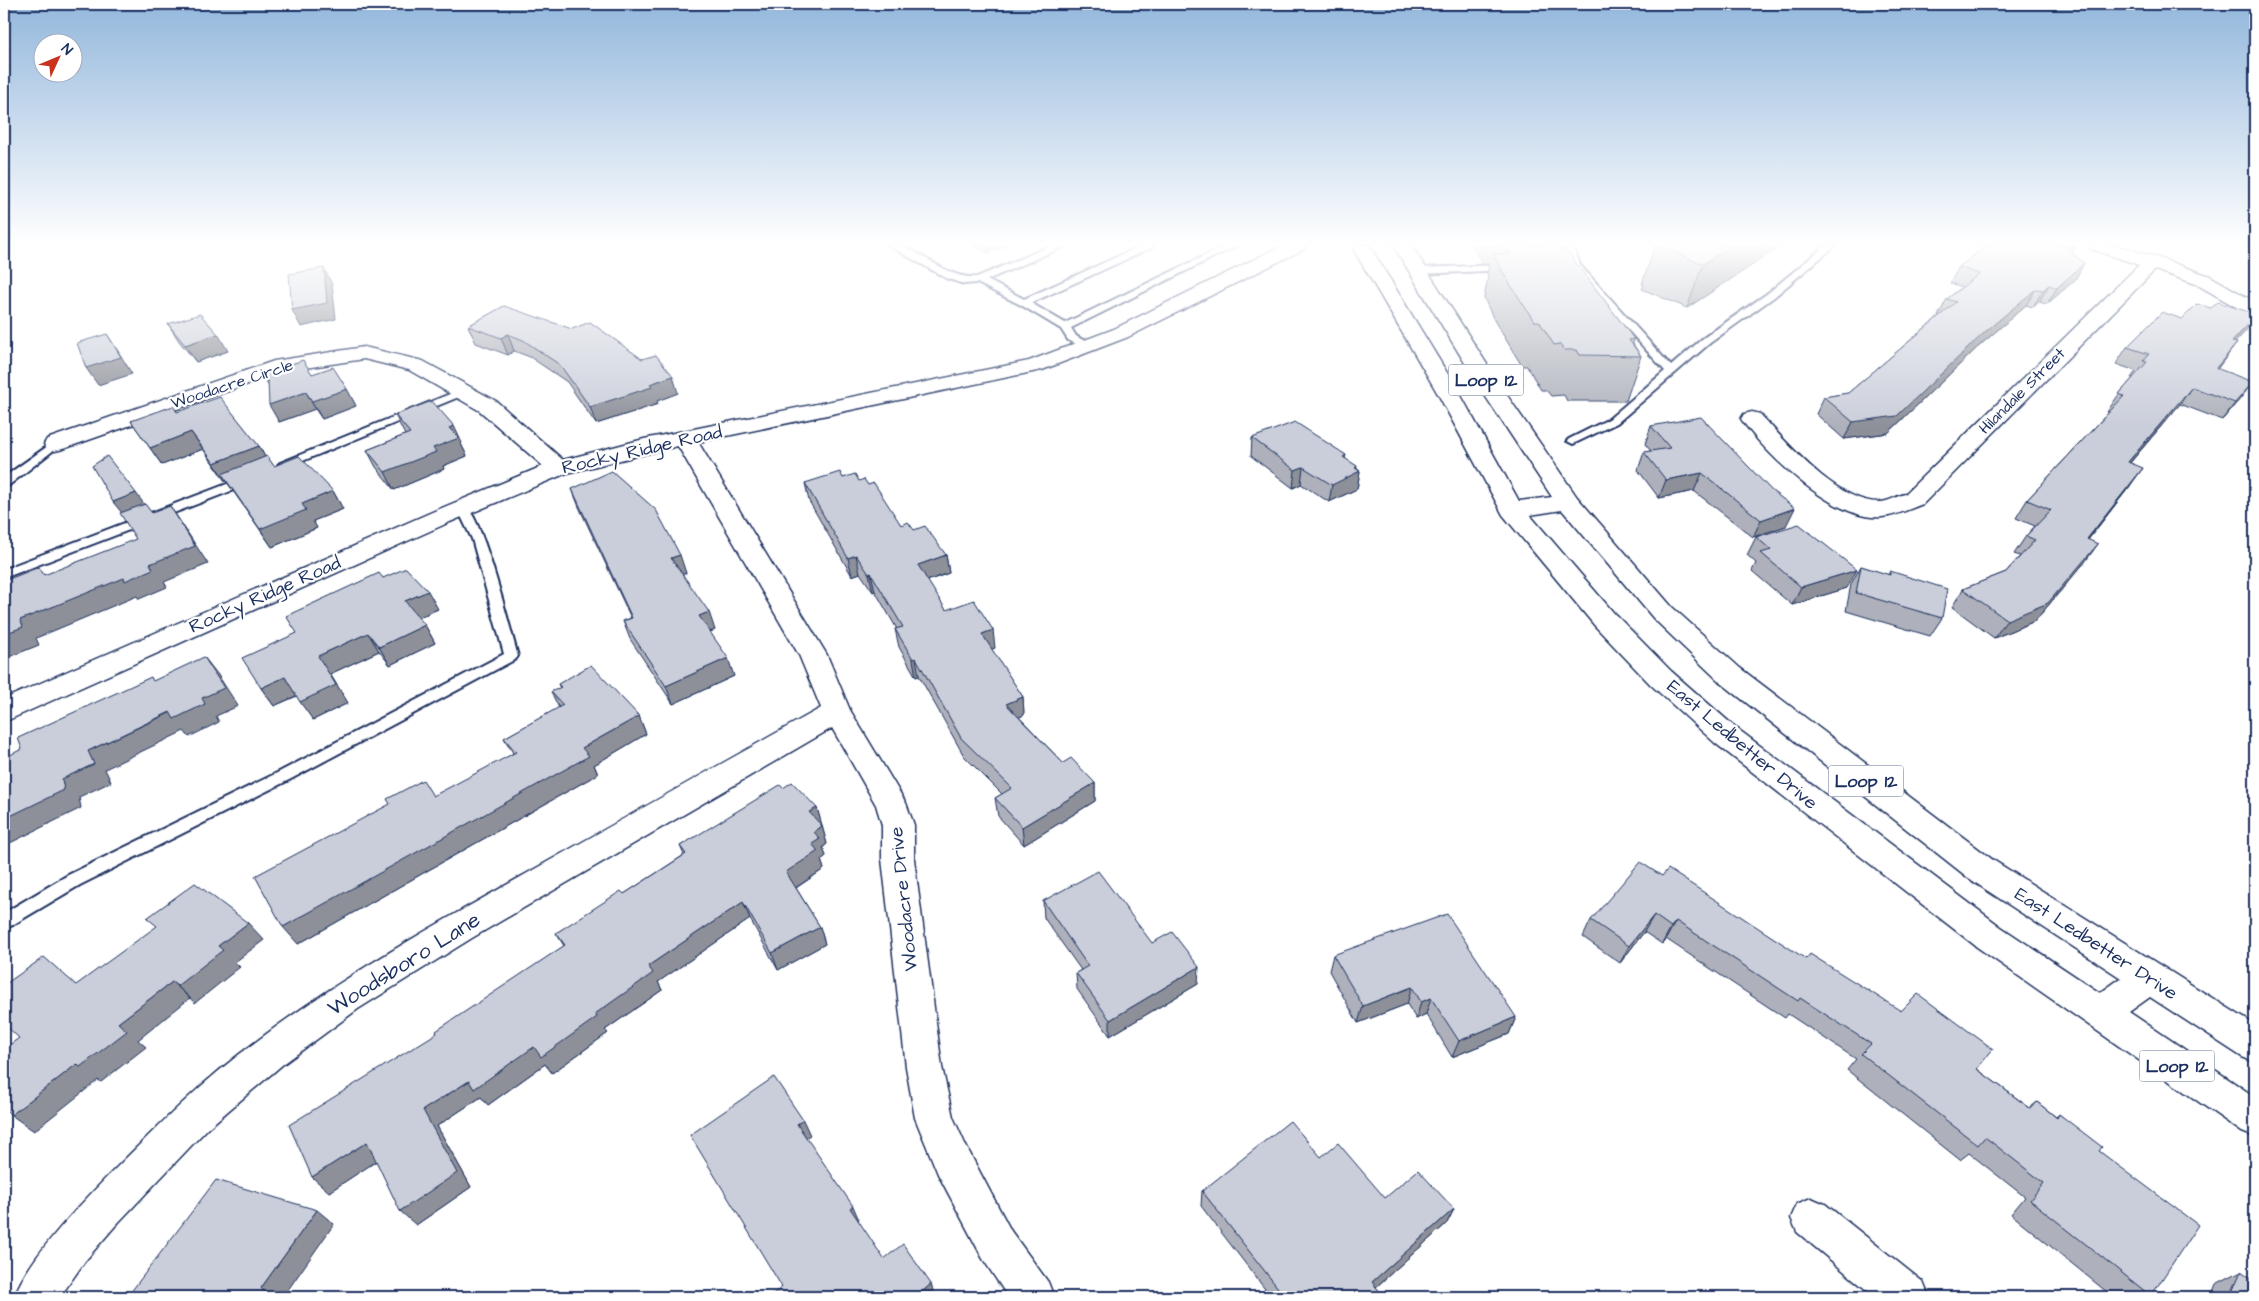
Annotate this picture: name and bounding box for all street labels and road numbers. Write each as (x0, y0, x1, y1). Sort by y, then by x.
street label: Hilandale Street (1974, 343, 2070, 439)
street label: Woodacre Circle (168, 354, 296, 414)
road number: Loop 12 (1448, 364, 1524, 396)
street label: Rocky Ridge Road (559, 418, 725, 483)
street label: Rocky Ridge Road (185, 549, 346, 641)
street label: East Ledbetter Drive (1661, 674, 1823, 816)
road number: Loop 12 (1828, 766, 1904, 796)
street label: Woodacre Drive (883, 826, 925, 972)
street label: East Ledbetter Drive (2009, 881, 2183, 1007)
street label: Woodsboro Lane (322, 904, 487, 1024)
road number: Loop 12 (2140, 1050, 2214, 1082)

